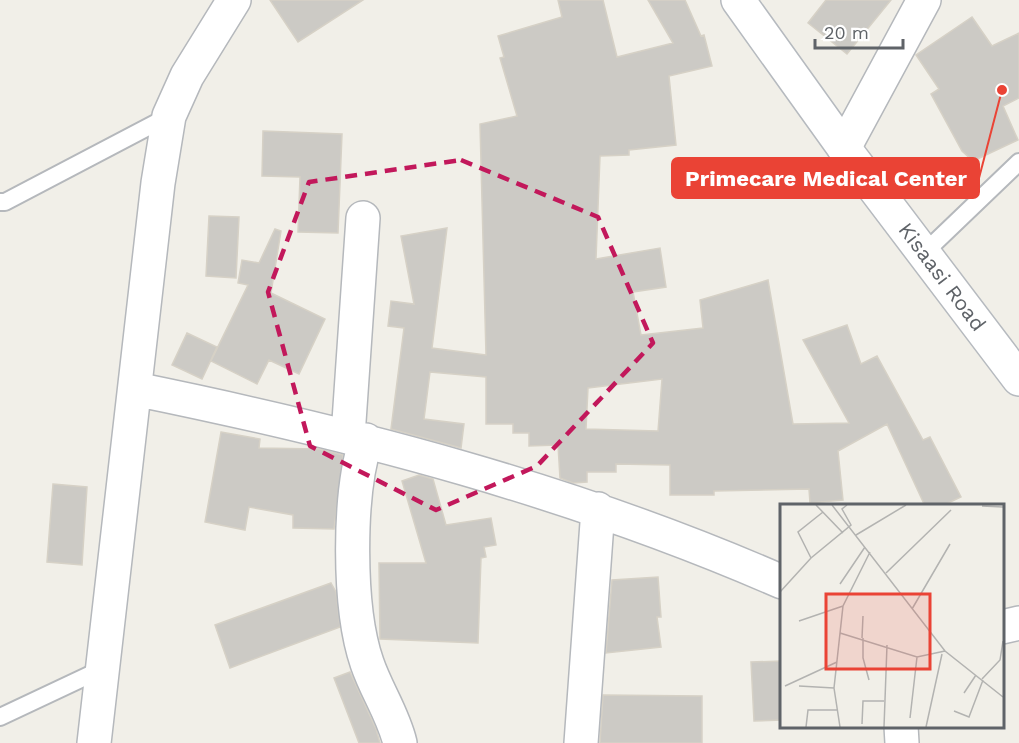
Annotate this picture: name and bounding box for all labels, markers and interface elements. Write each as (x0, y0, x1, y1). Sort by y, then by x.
scale bar (815, 12, 904, 50)
text: 20 m (824, 22, 869, 43)
callout: Primecare Medical Center (672, 158, 979, 198)
text: Primecare Medical Center (685, 166, 968, 191)
street label: Kisaasi Road (894, 218, 991, 336)
inset map (780, 504, 1004, 728)

